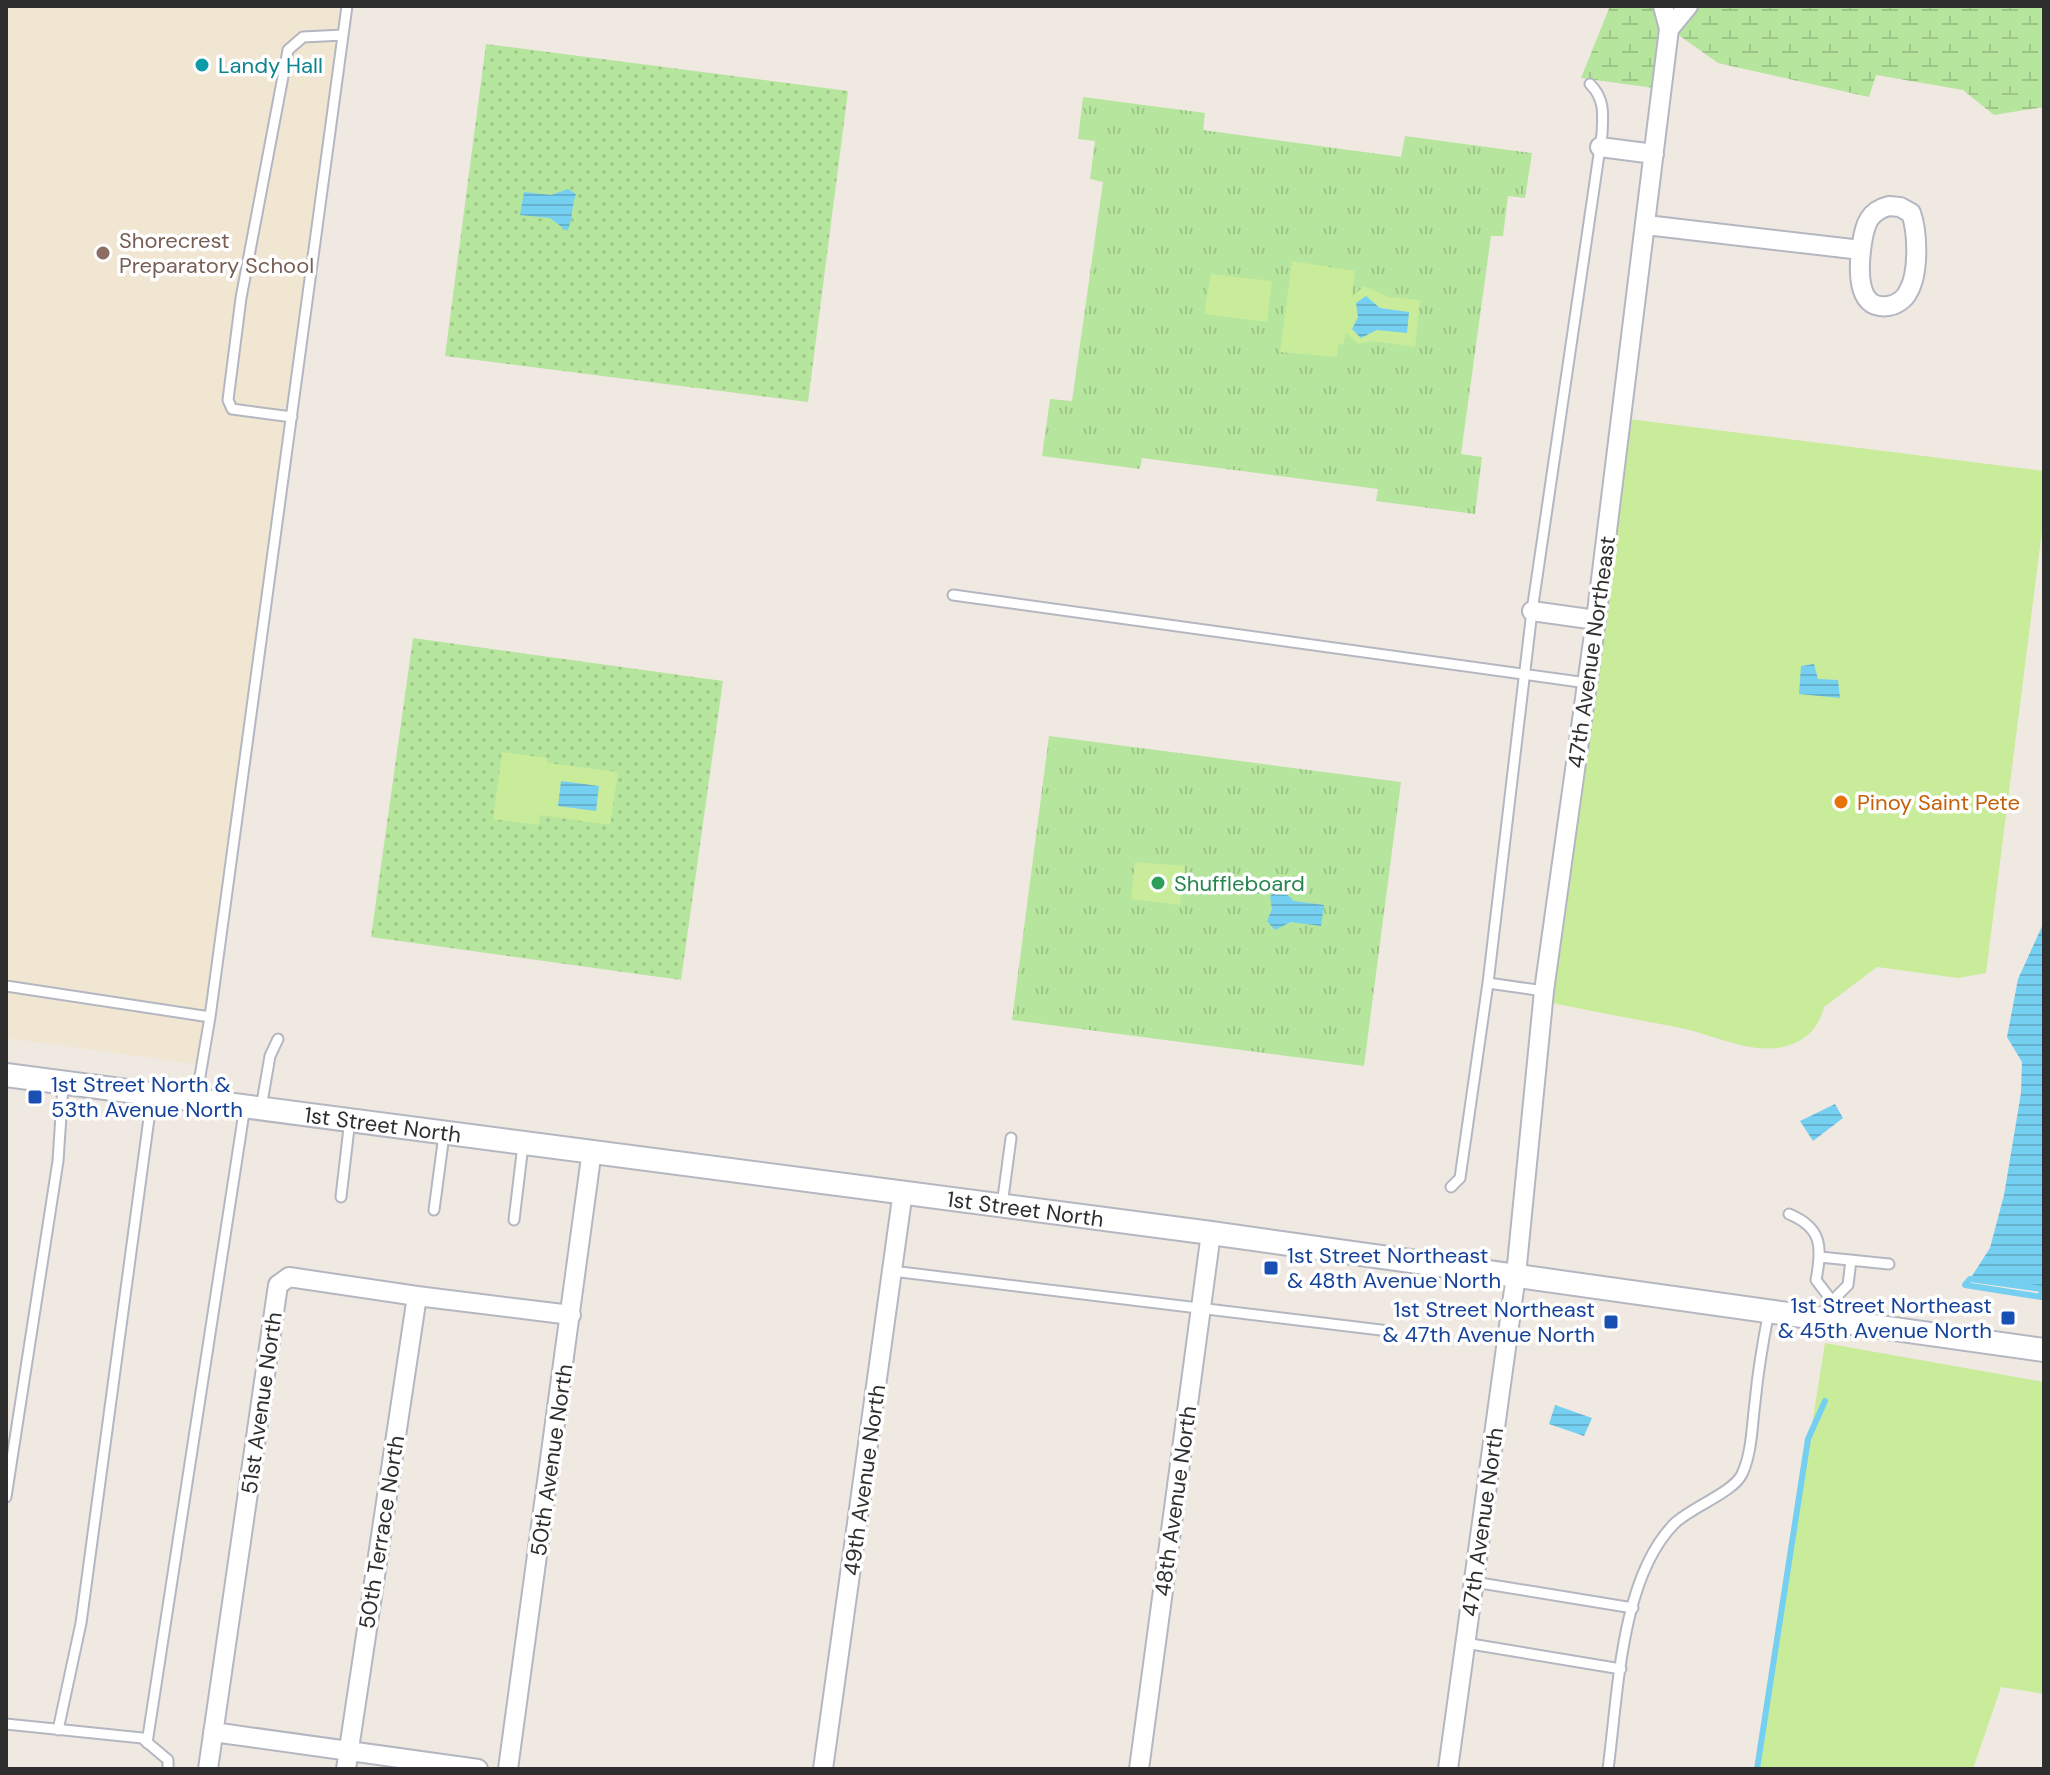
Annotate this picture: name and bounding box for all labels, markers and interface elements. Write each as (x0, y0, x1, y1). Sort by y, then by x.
place label: Landy Hall (218, 51, 323, 80)
marker: Landy Hall (193, 56, 211, 74)
place label: Shorecrest Preparatory School (119, 226, 314, 280)
marker: Shorecrest Preparatory School (94, 244, 112, 262)
street label: 47th Avenue Northeast (1561, 534, 1622, 770)
place label: Pinoy Saint Pete (1857, 788, 2020, 817)
marker: Pinoy Saint Pete (1832, 793, 1850, 811)
place label: Shuffleboard (1174, 869, 1305, 898)
marker: Shuffleboard (1149, 874, 1167, 892)
place label: 1st Street North & 53th Avenue North (51, 1070, 243, 1124)
marker: 1st Street North & 53th Avenue North (26, 1088, 44, 1106)
street label: 1st Street North (303, 1100, 463, 1150)
street label: 1st Street North (945, 1185, 1105, 1234)
place label: 1st Street Northeast & 48th Avenue North (1287, 1241, 1501, 1295)
marker: 1st Street Northeast & 48th Avenue North (1262, 1259, 1280, 1277)
place label: 1st Street Northeast & 45th Avenue North (1778, 1291, 1992, 1345)
place label: 1st Street Northeast & 47th Avenue North (1383, 1295, 1595, 1349)
marker: 1st Street Northeast & 45th Avenue North (1999, 1309, 2017, 1327)
street label: 51st Avenue North (234, 1310, 289, 1496)
marker: 1st Street Northeast & 47th Avenue North (1602, 1313, 1620, 1331)
street label: 50th Avenue North (524, 1362, 579, 1558)
street label: 49th Avenue North (837, 1383, 892, 1577)
street label: 48th Avenue North (1148, 1404, 1203, 1598)
street label: 47th Avenue North (1455, 1426, 1510, 1618)
street label: 50th Terrace North (352, 1433, 411, 1631)

